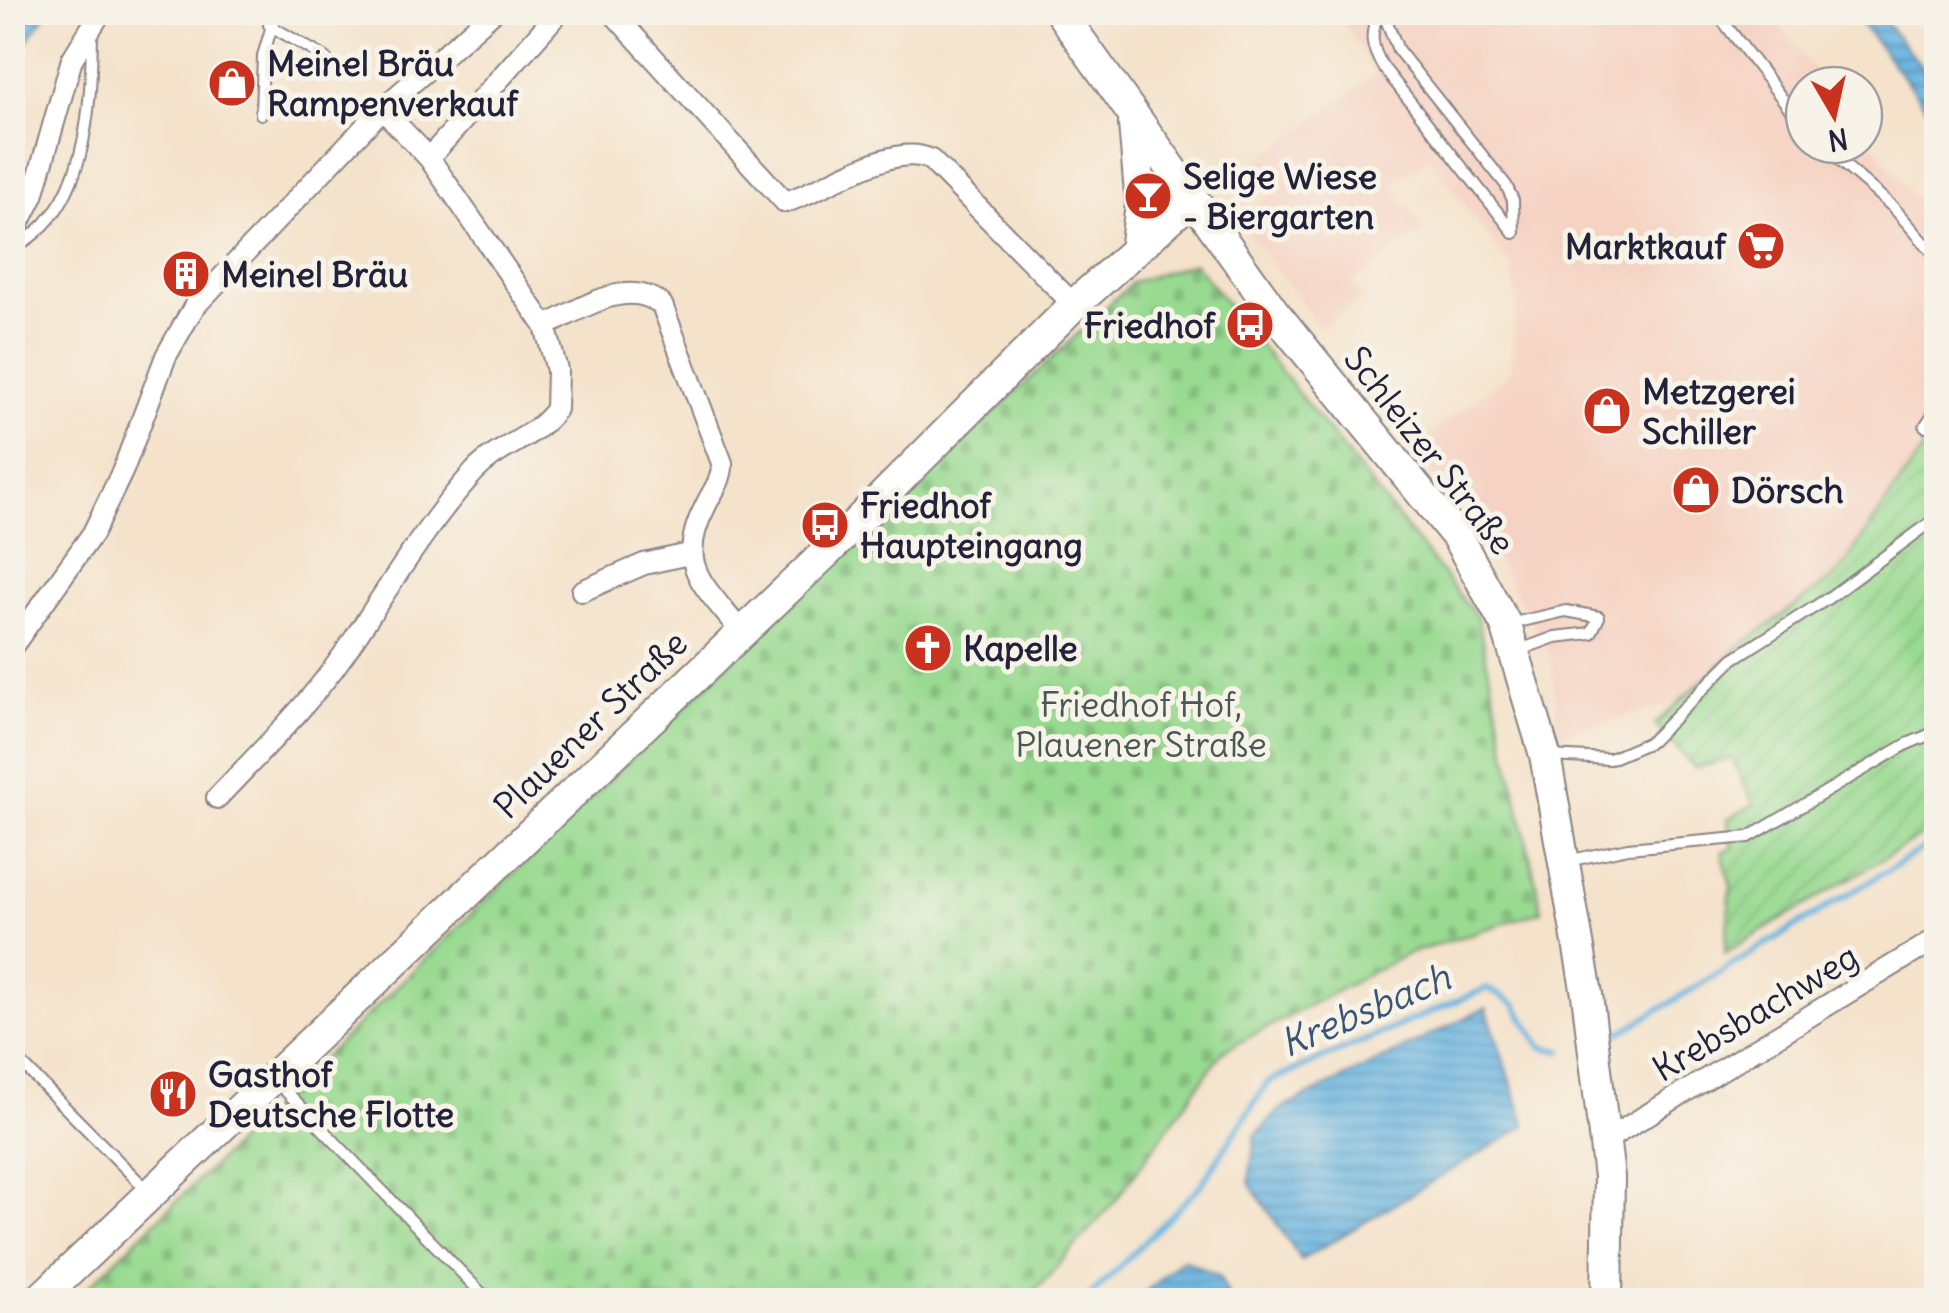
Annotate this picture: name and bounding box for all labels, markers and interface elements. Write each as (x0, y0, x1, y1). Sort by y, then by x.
place label: Meinel Bräu Rampenverkauf (267, 41, 520, 125)
shop icon: Meinel Bräu Rampenverkauf (206, 57, 258, 109)
north arrow (1784, 65, 1884, 165)
text: N (1826, 120, 1850, 159)
place label: Selige Wiese - Biergarten (1183, 154, 1377, 238)
bar icon: Selige Wiese - Biergarten (1122, 170, 1174, 222)
supermarket icon: Marktkauf (1735, 220, 1787, 272)
place label: Marktkauf (1565, 224, 1728, 268)
building icon: Meinel Bräu (160, 248, 212, 300)
place label: Meinel Bräu (221, 252, 408, 296)
bus stop icon: Friedhof (1224, 299, 1276, 351)
place label: Friedhof (1084, 303, 1217, 347)
street label: Schleizer Straße (1335, 337, 1525, 563)
place label: Metzgerei Schiller (1642, 369, 1796, 453)
shop icon: Metzgerei Schiller (1581, 385, 1633, 437)
shop icon: Dörsch (1670, 464, 1722, 516)
place label: Dörsch (1731, 468, 1844, 512)
place label: Friedhof Haupteingang (860, 483, 1083, 567)
bus stop icon: Friedhof Haupteingang (799, 499, 851, 551)
street label: Plauener Straße (484, 621, 696, 827)
church icon: Kapelle (902, 622, 954, 674)
place label: Kapelle (963, 626, 1078, 670)
park label: Friedhof Hof, Plauener Straße (1015, 682, 1267, 766)
street label: Krebsbachweg (1644, 933, 1866, 1091)
water label: Krebsbach (1273, 953, 1458, 1067)
place label: Gasthof Deutsche Flotte (208, 1052, 454, 1136)
restaurant icon: Gasthof Deutsche Flotte (147, 1068, 199, 1120)

